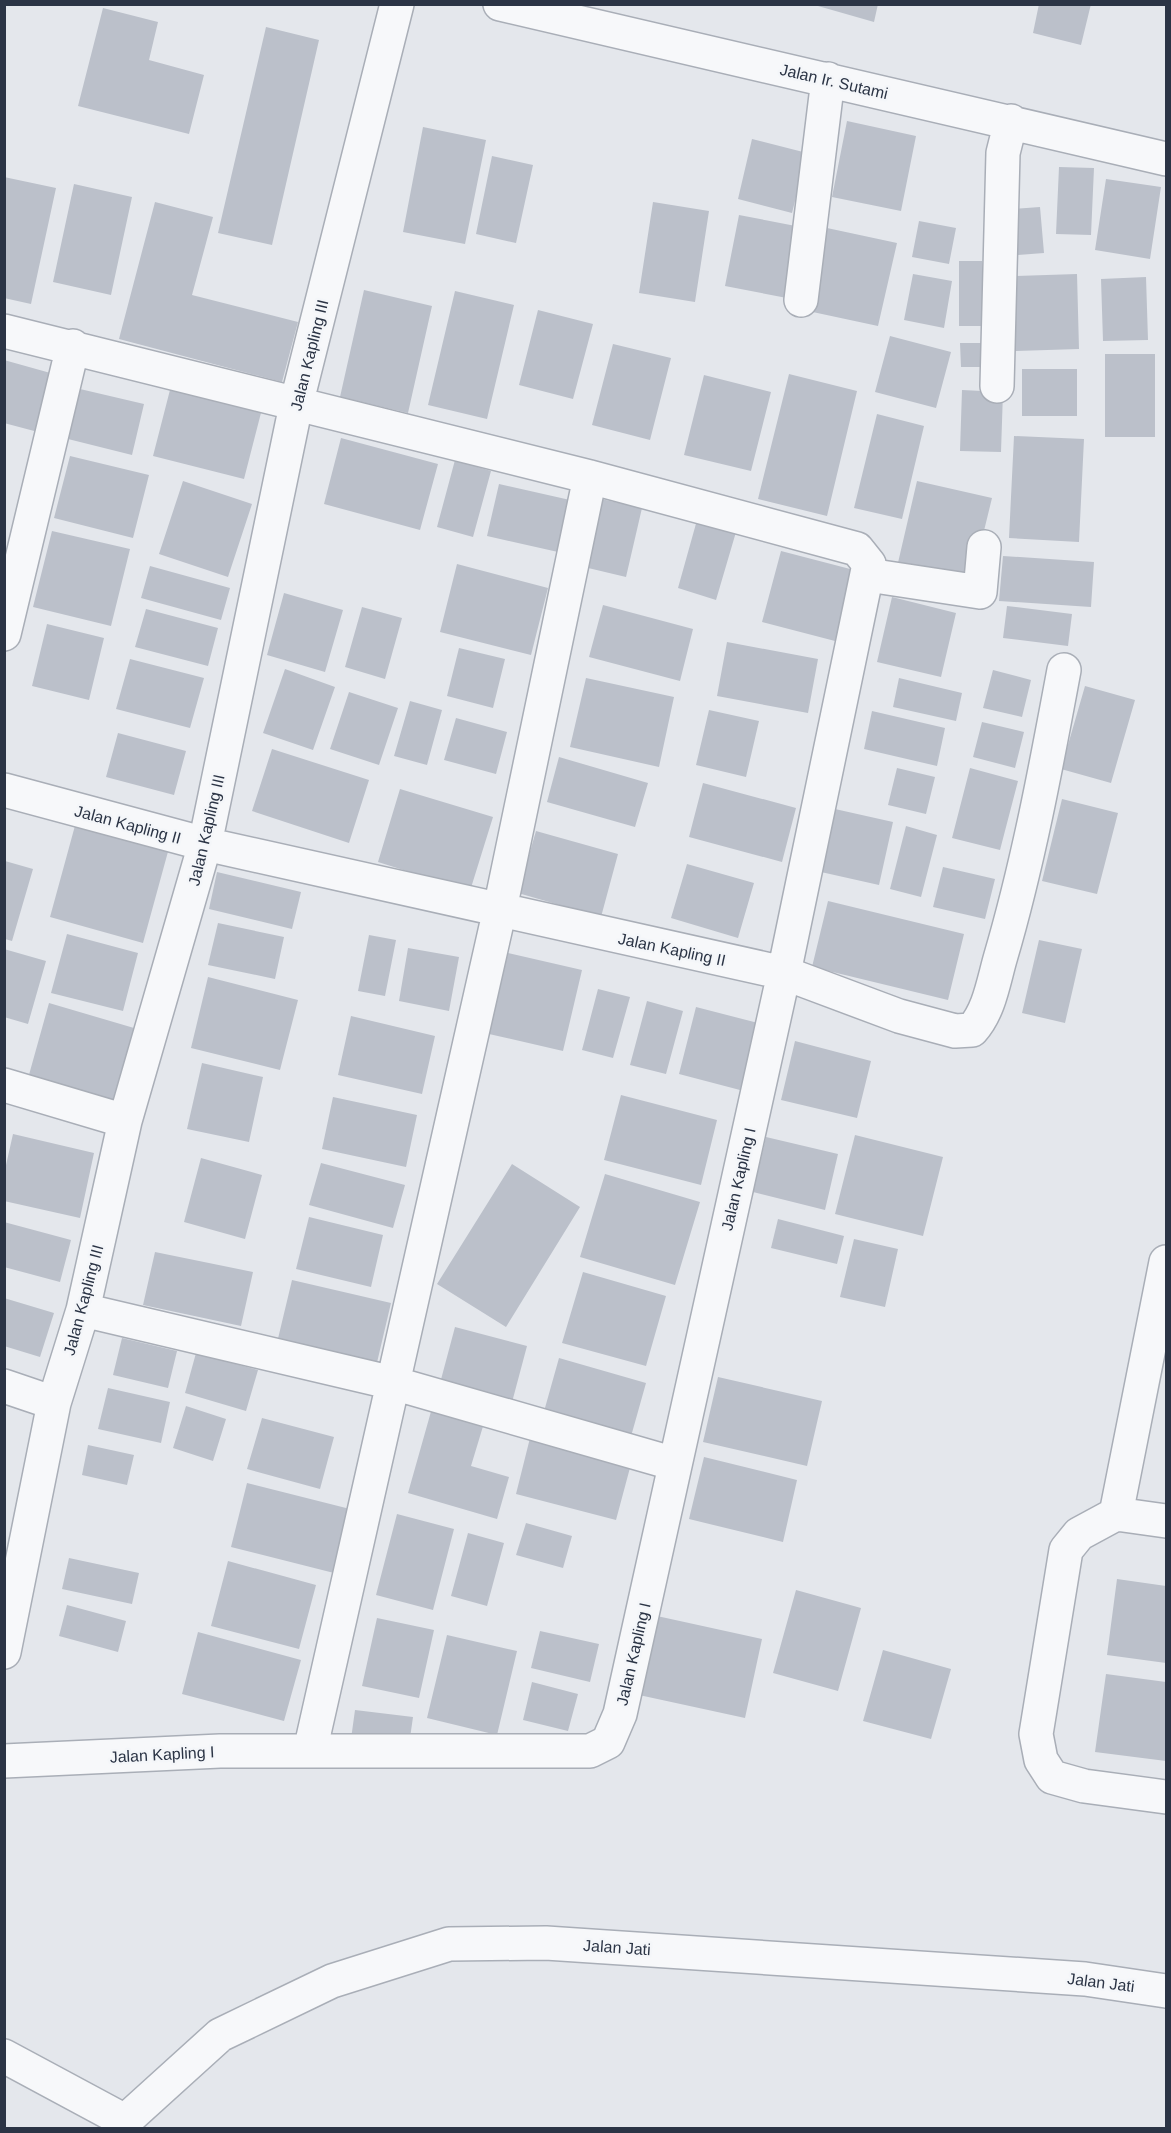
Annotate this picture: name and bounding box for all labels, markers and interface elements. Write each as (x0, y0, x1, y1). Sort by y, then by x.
street label: Jalan Ir. Sutami (778, 61, 890, 102)
street label: Jalan Kapling III (287, 298, 332, 412)
street label: Jalan Kapling III (185, 773, 228, 887)
street label: Jalan Kapling II (73, 802, 183, 847)
street label: Jalan Kapling II (617, 930, 727, 969)
street label: Jalan Kapling I (718, 1126, 759, 1232)
street label: Jalan Kapling III (61, 1243, 106, 1357)
street label: Jalan Kapling I (613, 1601, 654, 1707)
street label: Jalan Kapling I (109, 1743, 215, 1766)
street label: Jalan Jati (583, 1937, 651, 1958)
street label: Jalan Jati (1066, 1970, 1136, 1995)

